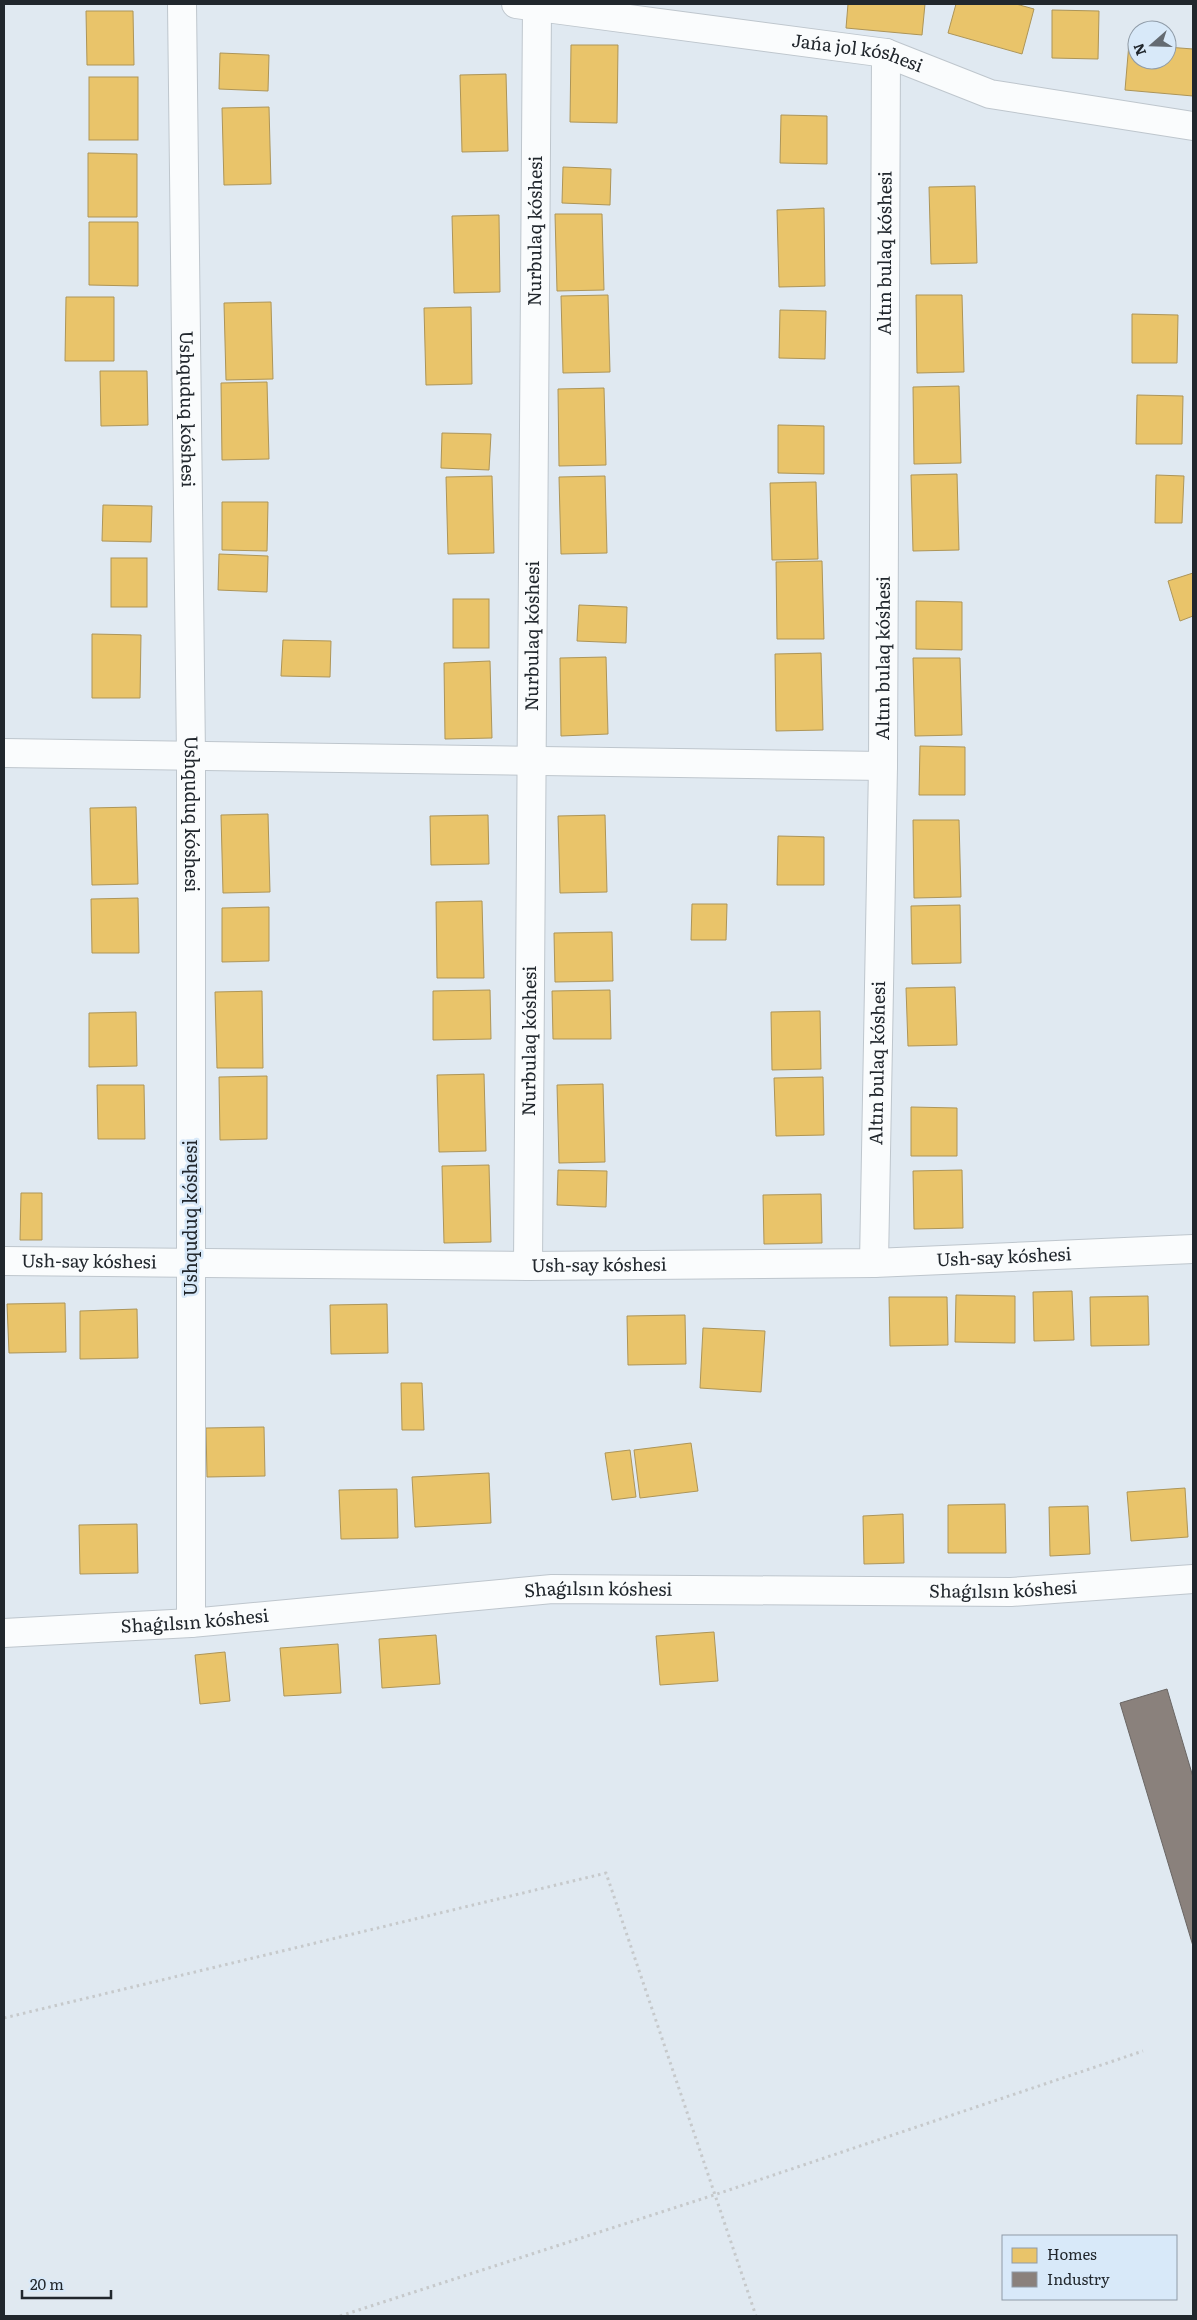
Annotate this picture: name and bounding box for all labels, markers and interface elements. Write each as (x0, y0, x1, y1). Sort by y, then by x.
north arrow (1127, 20, 1177, 70)
street label: Jańa jol kóshesi (790, 26, 927, 78)
text: N (1127, 41, 1150, 59)
street label: Nurbulaq kóshesi (520, 156, 548, 306)
street label: Altın bulaq kóshesi (870, 171, 898, 335)
street label: Ushquduq kóshesi (174, 330, 203, 487)
street label: Nurbulaq kóshesi (517, 561, 545, 711)
street label: Altın bulaq kóshesi (868, 576, 896, 740)
street label: Ushquduq kóshesi (179, 735, 206, 892)
street label: Nurbulaq kóshesi (514, 966, 542, 1116)
street label: Altın bulaq kóshesi (861, 981, 891, 1145)
street label: Ushquduq kóshesi (176, 1140, 203, 1296)
street label: Ush-say kóshesi (936, 1239, 1072, 1272)
street label: Ush-say kóshesi (21, 1246, 157, 1274)
street label: Ush-say kóshesi (531, 1250, 667, 1278)
street label: Shaǵılsın kóshesi (929, 1572, 1078, 1604)
street label: Shaǵılsın kóshesi (523, 1574, 672, 1604)
street label: Shaǵılsın kóshesi (120, 1601, 270, 1639)
legend (1002, 2235, 1177, 2300)
text: Homes (1047, 2242, 1097, 2265)
text: Industry (1047, 2267, 1110, 2290)
scale bar (22, 2268, 111, 2300)
text: 20 m (30, 2272, 64, 2295)

